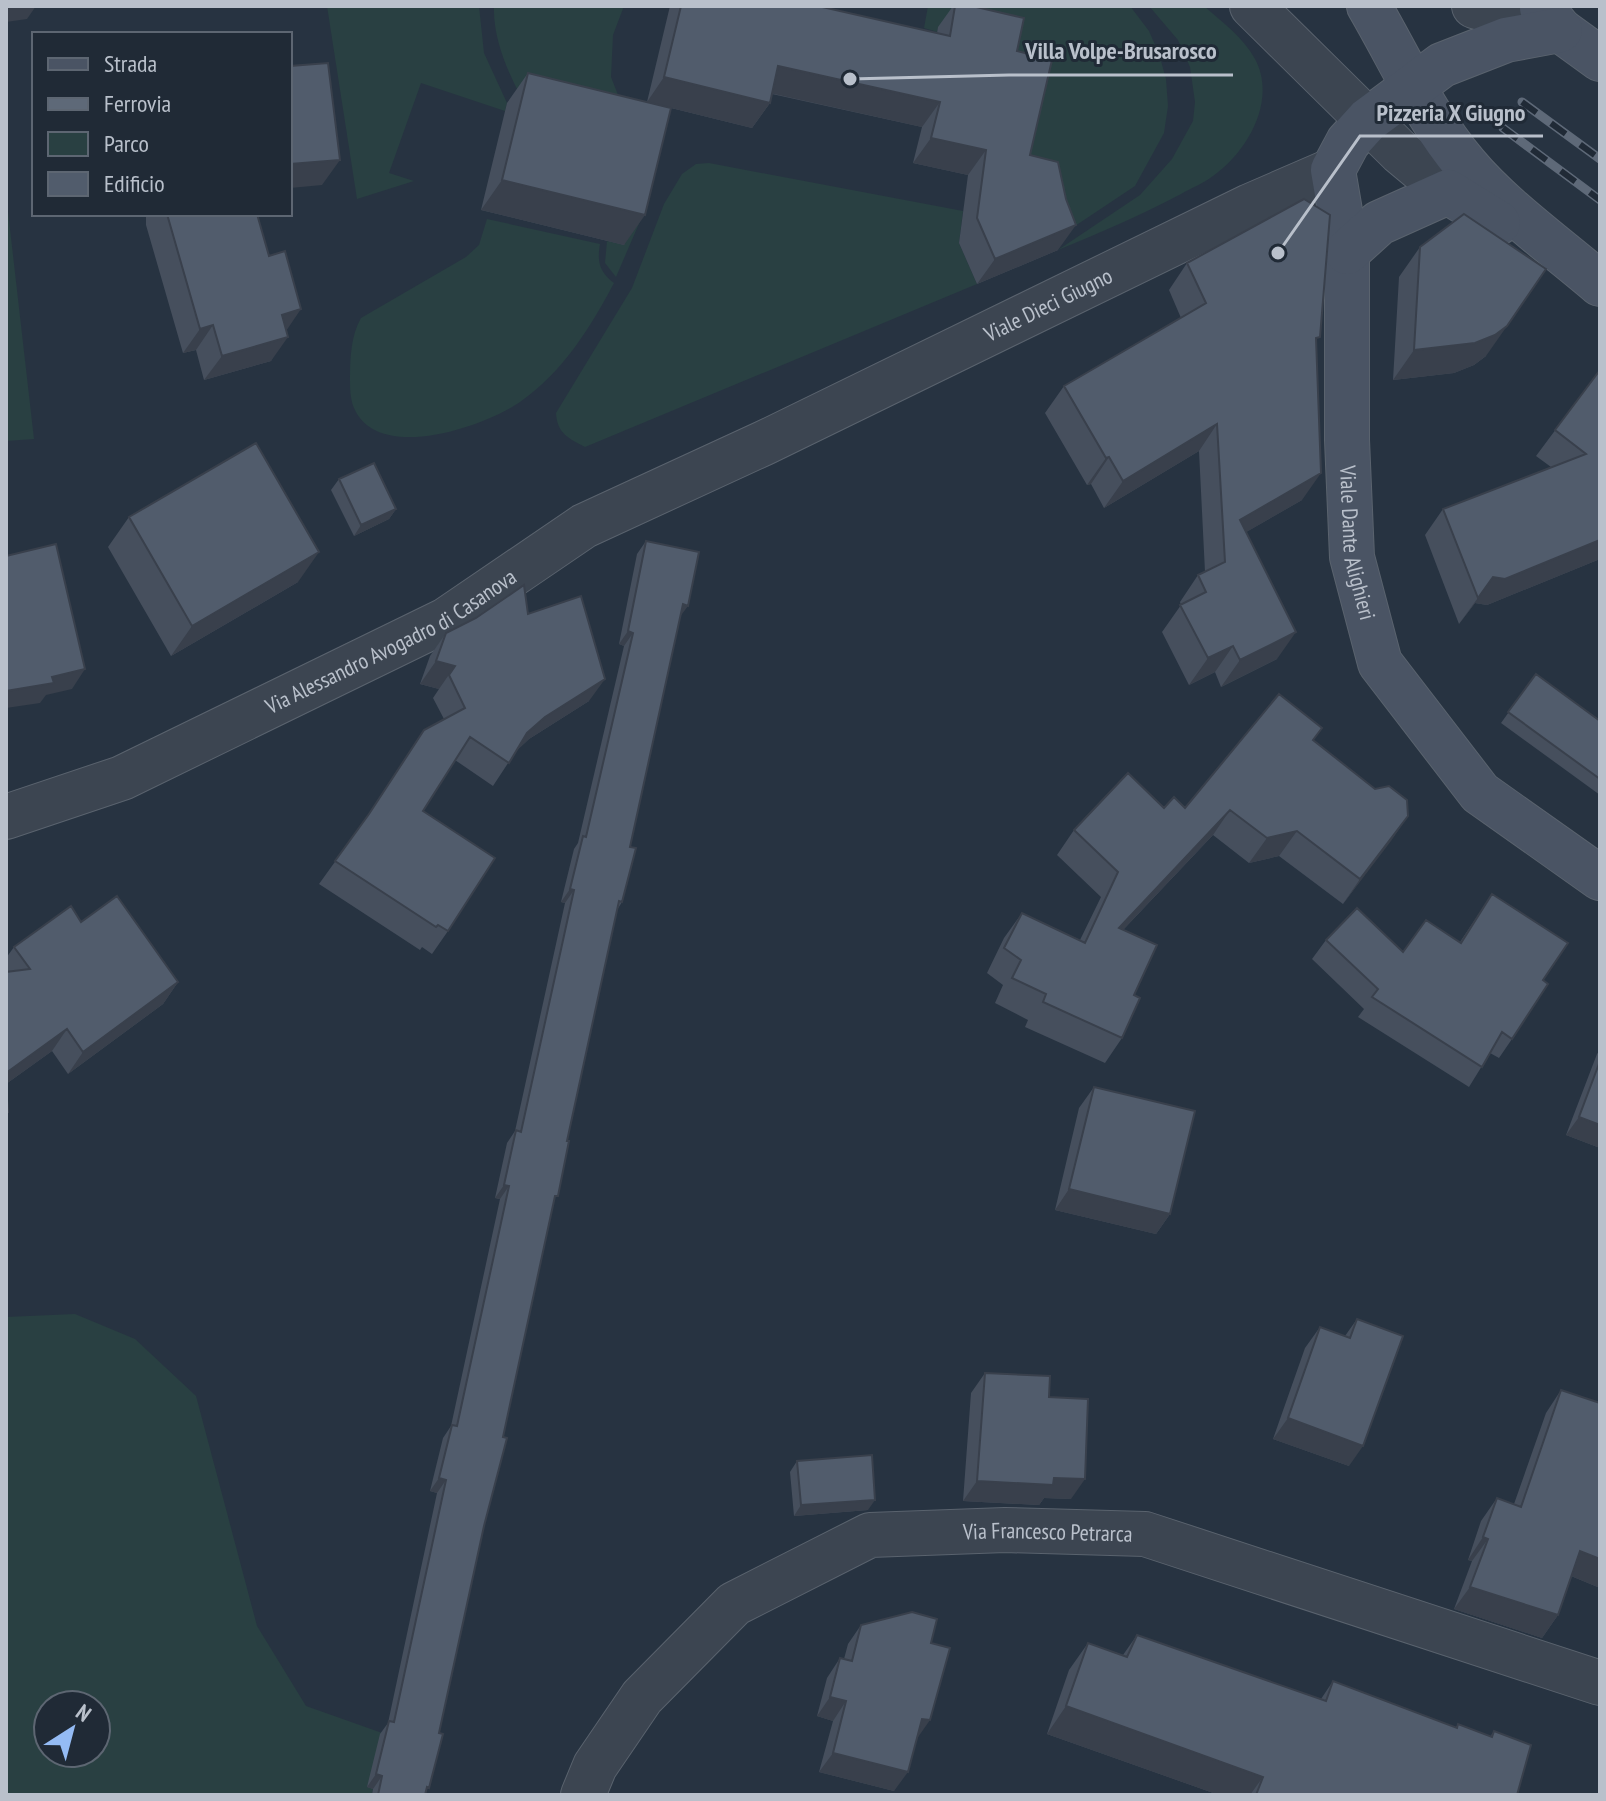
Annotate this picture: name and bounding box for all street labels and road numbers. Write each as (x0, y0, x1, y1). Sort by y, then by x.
street label: Viale Dieci Giugno (978, 261, 1117, 348)
street label: Viale Dante Alighieri (1334, 464, 1382, 623)
street label: Via Alessandro Avogadro di Casanova (260, 562, 521, 720)
street label: Via Francesco Petrarca (961, 1516, 1133, 1548)

